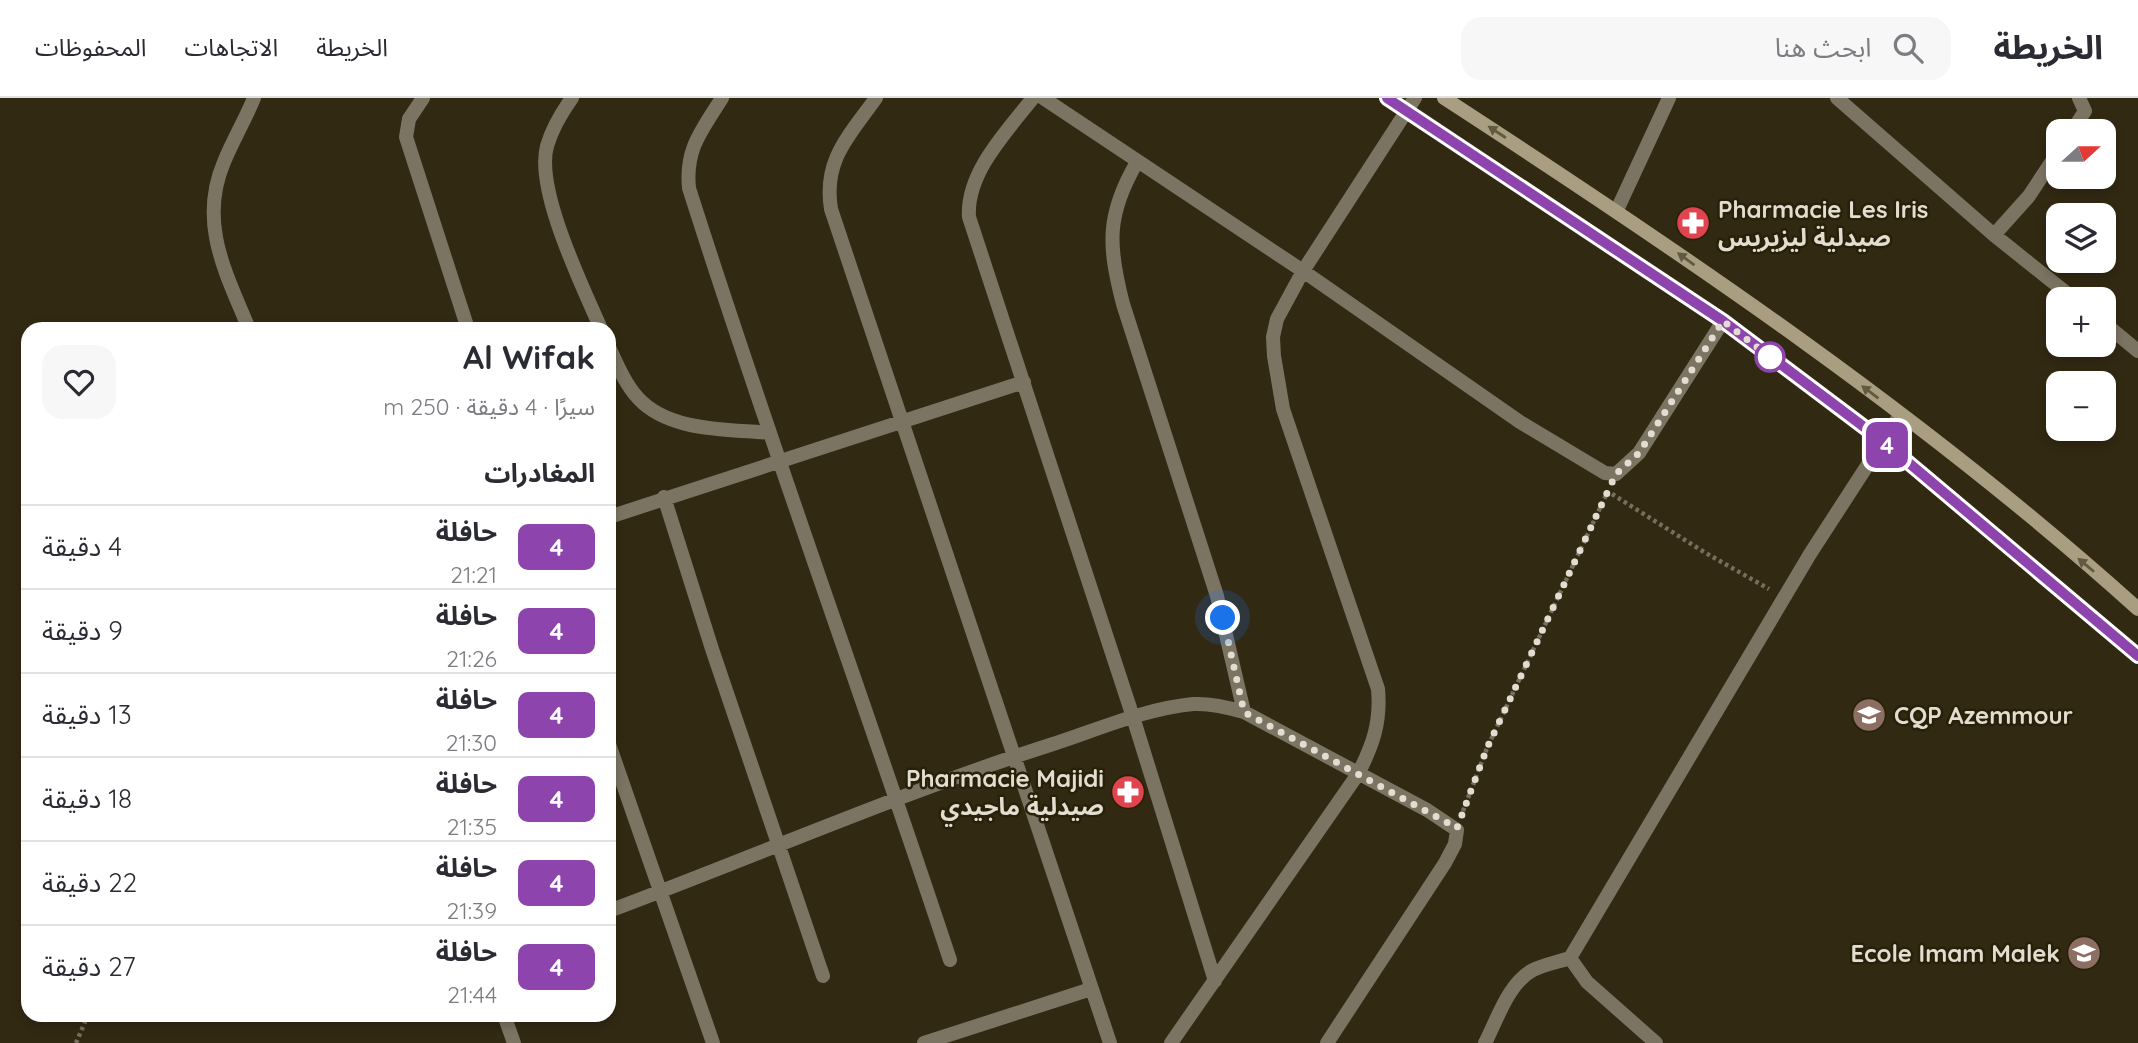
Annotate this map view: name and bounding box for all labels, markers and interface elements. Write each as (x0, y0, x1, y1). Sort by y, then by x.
search box (1461, 17, 1951, 80)
text: الخريطة (1993, 26, 2103, 67)
icon: search (1889, 29, 1927, 67)
text: ابحث هنا (1775, 31, 1871, 64)
text: المحفوظات (35, 32, 146, 62)
text: الاتجاهات (184, 32, 278, 62)
text: الخريطة (316, 32, 388, 62)
north arrow (2046, 119, 2116, 189)
map controls (2046, 119, 2116, 441)
one-way arrow (1487, 126, 1507, 139)
place label: Pharmacie Les Iris صيدلية ليزيريس (1718, 194, 1928, 252)
button: layers (2046, 203, 2116, 273)
pharmacy icon: Pharmacie Les Iris صيدلية ليزيريس (1674, 204, 1712, 242)
one-way arrow (1677, 252, 1695, 266)
button: + (2046, 287, 2116, 357)
text: Al Wifak (463, 336, 595, 377)
unlabelled marker (1755, 342, 1785, 372)
button: heart (42, 345, 116, 419)
button: − (2046, 371, 2116, 441)
one-way arrow (1862, 385, 1880, 400)
text: سيرًا · 4 دقيقة · 250 m (383, 392, 595, 421)
line badge: 4 (1864, 422, 1910, 468)
text: 4 (1880, 430, 1894, 460)
text: المغادرات (484, 456, 595, 489)
text: حافلة (436, 515, 497, 548)
text: 4 دقيقة (42, 530, 122, 563)
text: 4 (549, 532, 564, 562)
one-way arrow (2078, 558, 2095, 573)
text: 21:21 (450, 560, 497, 589)
text: حافلة (436, 599, 497, 632)
your location (1205, 600, 1240, 635)
text: 9 دقيقة (42, 614, 123, 647)
text: 4 (549, 616, 564, 646)
text: 21:26 (446, 644, 497, 673)
text: حافلة (436, 683, 497, 716)
school or university icon: CQP Azemmour (1850, 696, 1888, 734)
text: 13 دقيقة (42, 698, 132, 731)
text: 4 (549, 700, 564, 730)
place label: CQP Azemmour (1894, 700, 2073, 730)
text: 21:30 (446, 728, 497, 757)
place label: Pharmacie Majidi صيدلية ماجيدي (906, 763, 1104, 827)
text: حافلة (436, 767, 497, 800)
pharmacy icon: Pharmacie Majidi صيدلية ماجيدي (1109, 773, 1147, 811)
text: 18 دقيقة (42, 782, 132, 815)
text: 4 (549, 784, 564, 814)
text: 21:35 (447, 812, 497, 841)
text: حافلة (436, 851, 497, 884)
text: 22 دقيقة (42, 866, 137, 899)
text: 4 (549, 868, 564, 898)
text: 21:39 (447, 896, 497, 925)
school or university icon: Ecole Imam Malek (2065, 934, 2103, 972)
text: حافلة (436, 935, 497, 968)
place label: Ecole Imam Malek (1850, 938, 2060, 968)
text: 27 دقيقة (42, 950, 136, 983)
text: 4 (549, 952, 564, 982)
text: 21:44 (447, 980, 497, 1009)

